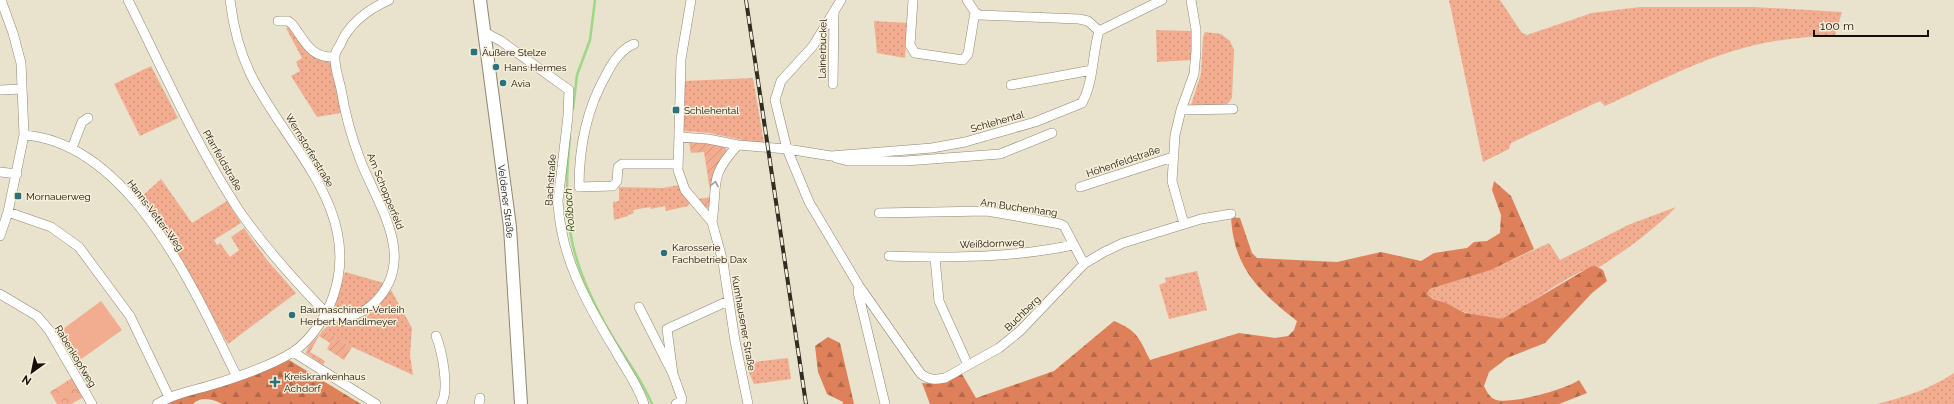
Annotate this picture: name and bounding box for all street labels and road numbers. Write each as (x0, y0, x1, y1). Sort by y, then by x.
street label: Lainerbuckel (816, 19, 829, 79)
street label: Schlehental (969, 109, 1025, 134)
street label: Wernstorferstraße (283, 112, 336, 189)
street label: Pfarrfeldstraße (201, 128, 244, 193)
street label: Höhenfeldstraße (1085, 144, 1162, 179)
street label: Am Schopperfeld (365, 151, 406, 231)
street label: Bachstraße (543, 154, 558, 206)
street label: Veldener Straße (496, 164, 516, 239)
street label: Hanns-Vetter-Weg (125, 177, 186, 253)
street label: Am Buchenhang (980, 197, 1058, 218)
street label: Weißdornweg (959, 237, 1025, 250)
street label: Kumhausener Straße (730, 275, 757, 372)
street label: Buchberg (1002, 294, 1043, 333)
street label: Rabenkopfweg (53, 323, 98, 389)

